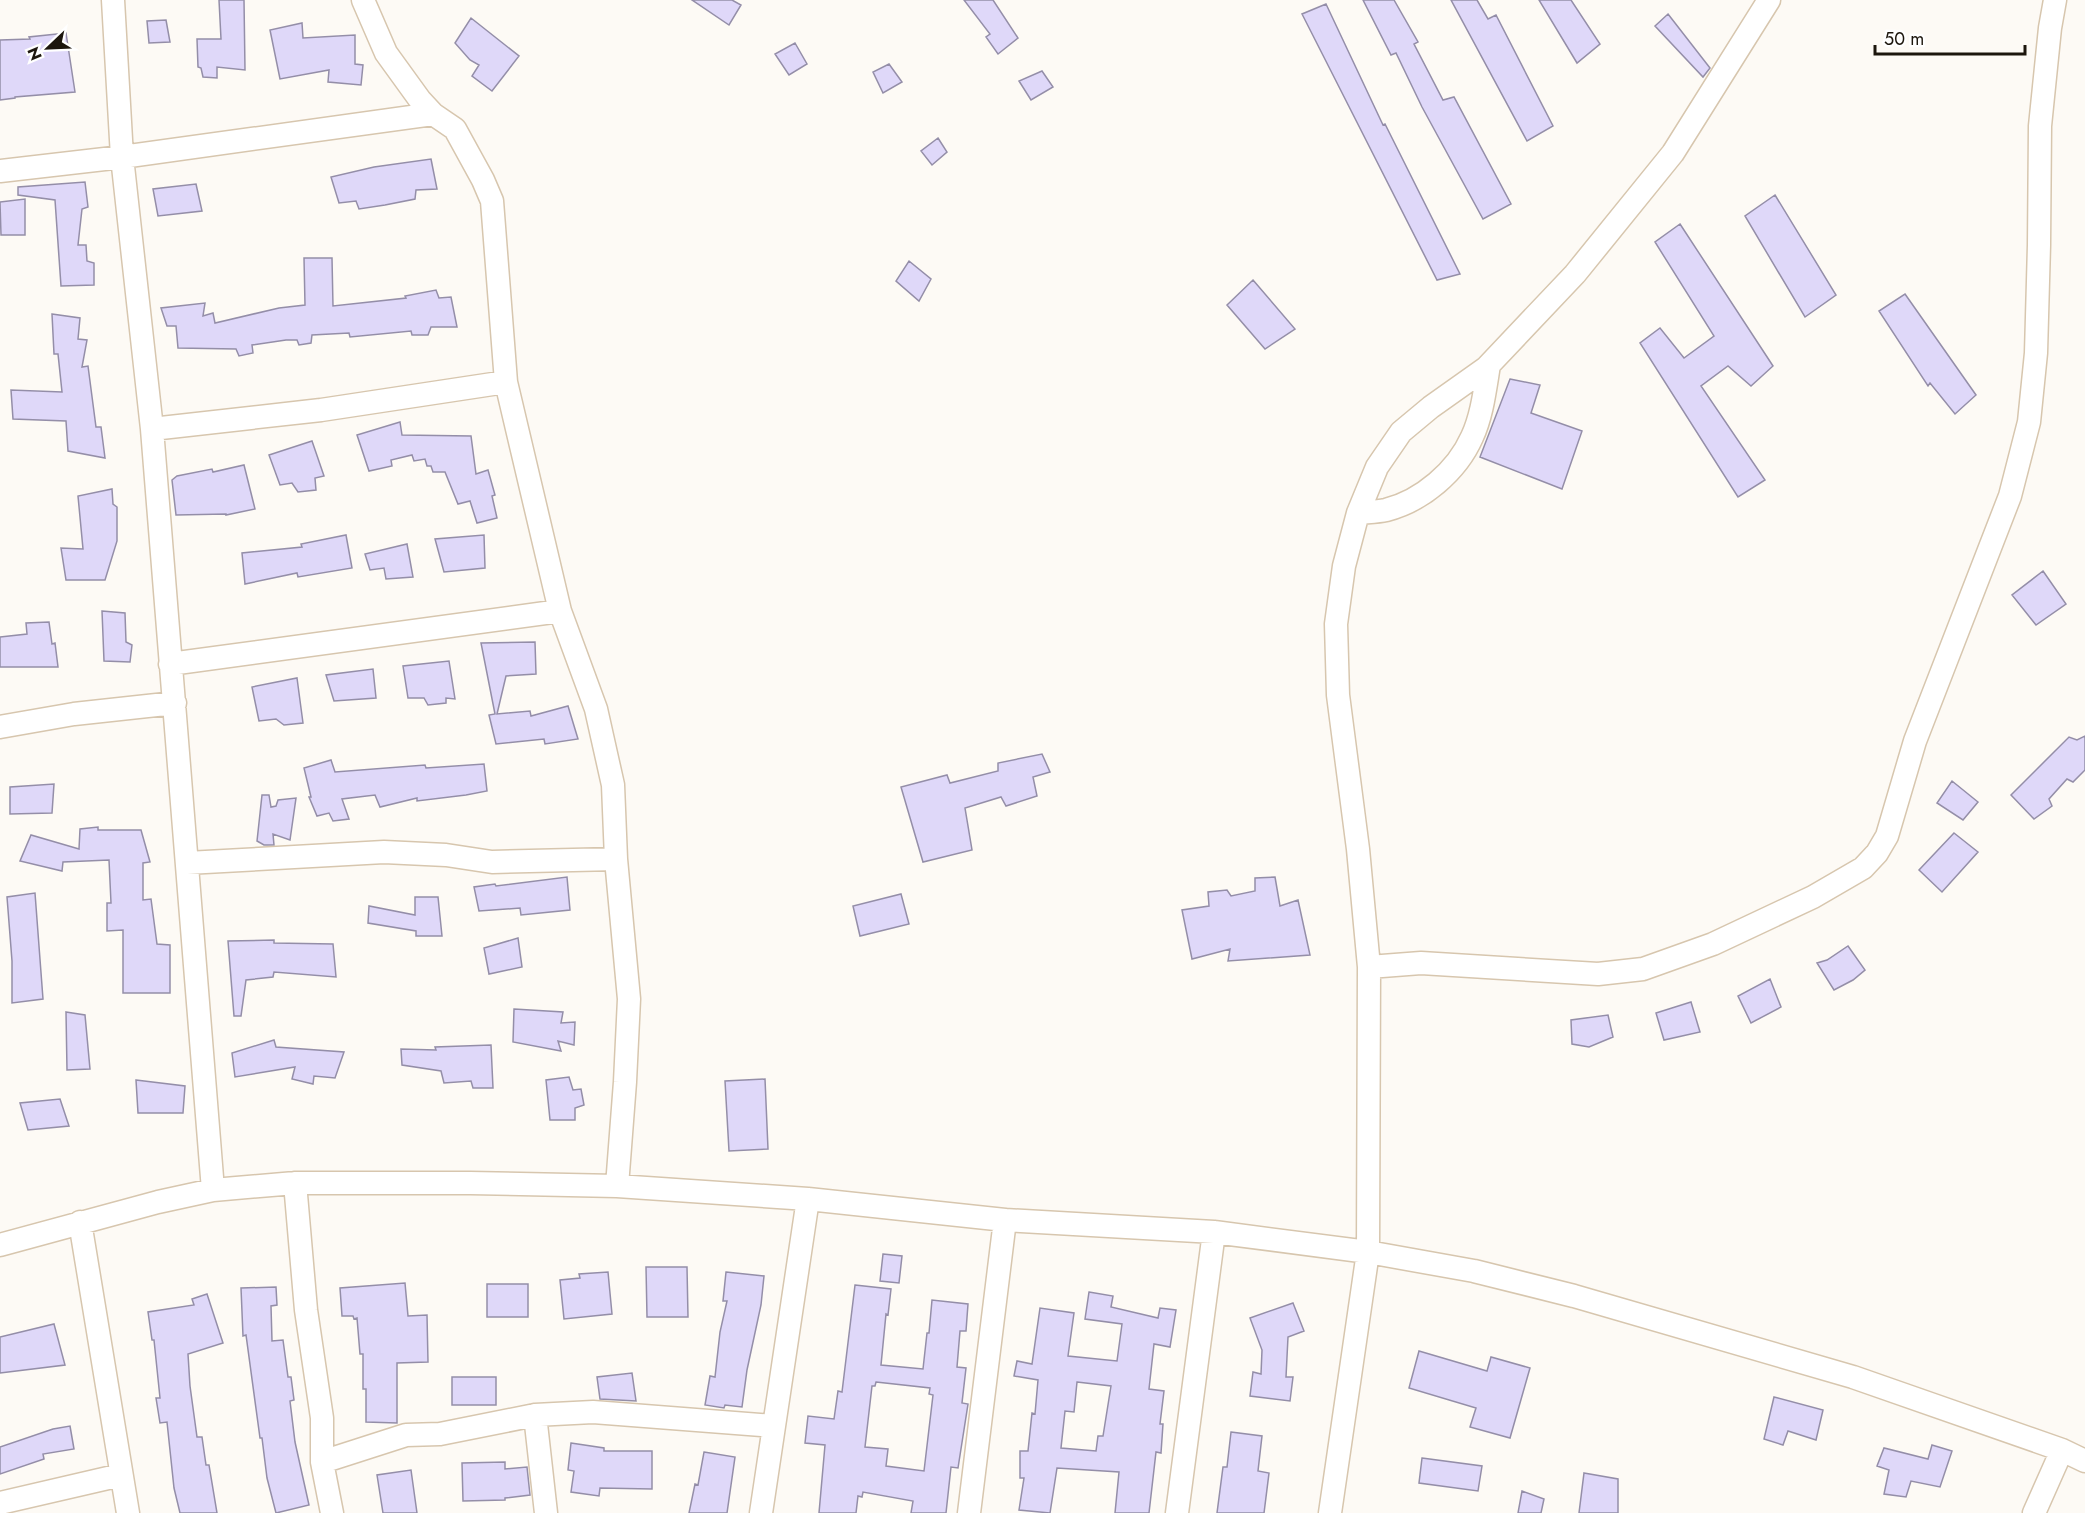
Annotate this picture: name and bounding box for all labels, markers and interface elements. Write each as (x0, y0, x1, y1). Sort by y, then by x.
north arrow (18, 18, 78, 78)
scale bar (1875, 18, 2025, 56)
text: 50 m (1884, 26, 1924, 52)
text: N (22, 43, 48, 64)

